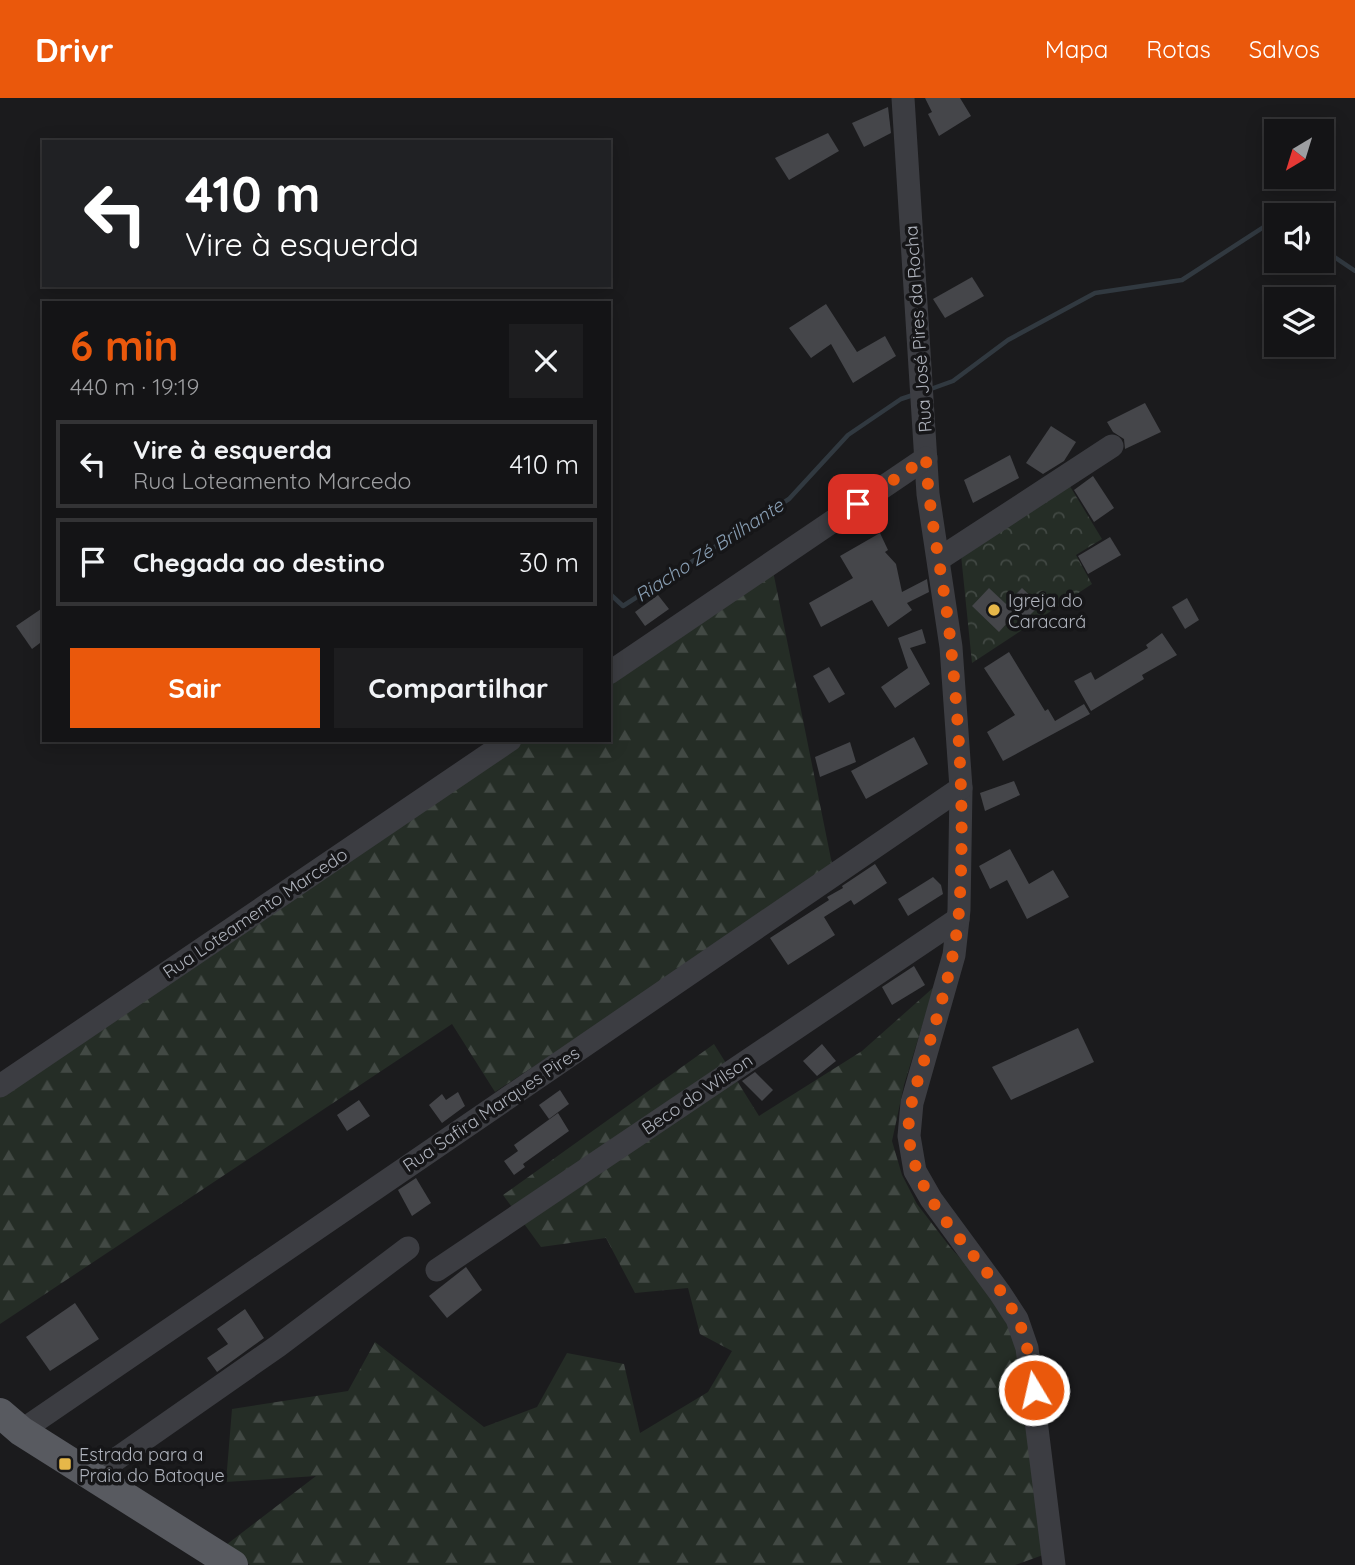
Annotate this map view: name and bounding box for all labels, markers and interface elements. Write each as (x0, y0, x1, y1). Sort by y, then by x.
text: Drivr (35, 29, 114, 70)
text: Mapa (1045, 34, 1108, 64)
text: Rotas (1146, 34, 1211, 64)
text: Salvos (1249, 34, 1320, 64)
north arrow (1264, 119, 1334, 189)
map controls (1264, 119, 1334, 357)
text: 410 m (185, 163, 320, 224)
icon: left (70, 168, 161, 259)
button: sound (1264, 203, 1334, 273)
text: Vire à esquerda (185, 224, 419, 264)
street label: Rua José Pires da Rocha (899, 225, 937, 433)
button: layers (1264, 287, 1334, 357)
text: 6 min (70, 319, 179, 372)
button: close (509, 324, 583, 398)
text: 440 m · 19:19 (70, 372, 199, 401)
text: Vire à esquerda (133, 433, 332, 466)
icon: left (74, 445, 112, 483)
text: 410 m (510, 448, 579, 481)
text: Rua Loteamento Marcedo (133, 466, 411, 495)
pin (828, 474, 888, 534)
icon: arrive (839, 485, 877, 523)
water label: Riacho Zé Brilhante (630, 492, 789, 607)
icon: arrive (74, 543, 112, 581)
text: Chegada ao destino (133, 546, 385, 579)
text: 30 m (519, 546, 579, 579)
place label: Igreja do Caracará (1008, 589, 1086, 633)
marker: Igreja do Caracará (986, 602, 1002, 618)
button: Sair (70, 648, 320, 728)
button: Compartilhar (334, 648, 583, 728)
street label: Rua Loteamento Marcedo (158, 843, 352, 983)
street label: Rua Safira Marques Pires (398, 1041, 584, 1177)
street label: Beco do Wilson (637, 1048, 757, 1140)
position arrow (997, 1353, 1071, 1427)
place label: Estrada para a Praia do Batoque (79, 1443, 225, 1487)
marker: Estrada para a Praia do Batoque (57, 1456, 73, 1472)

